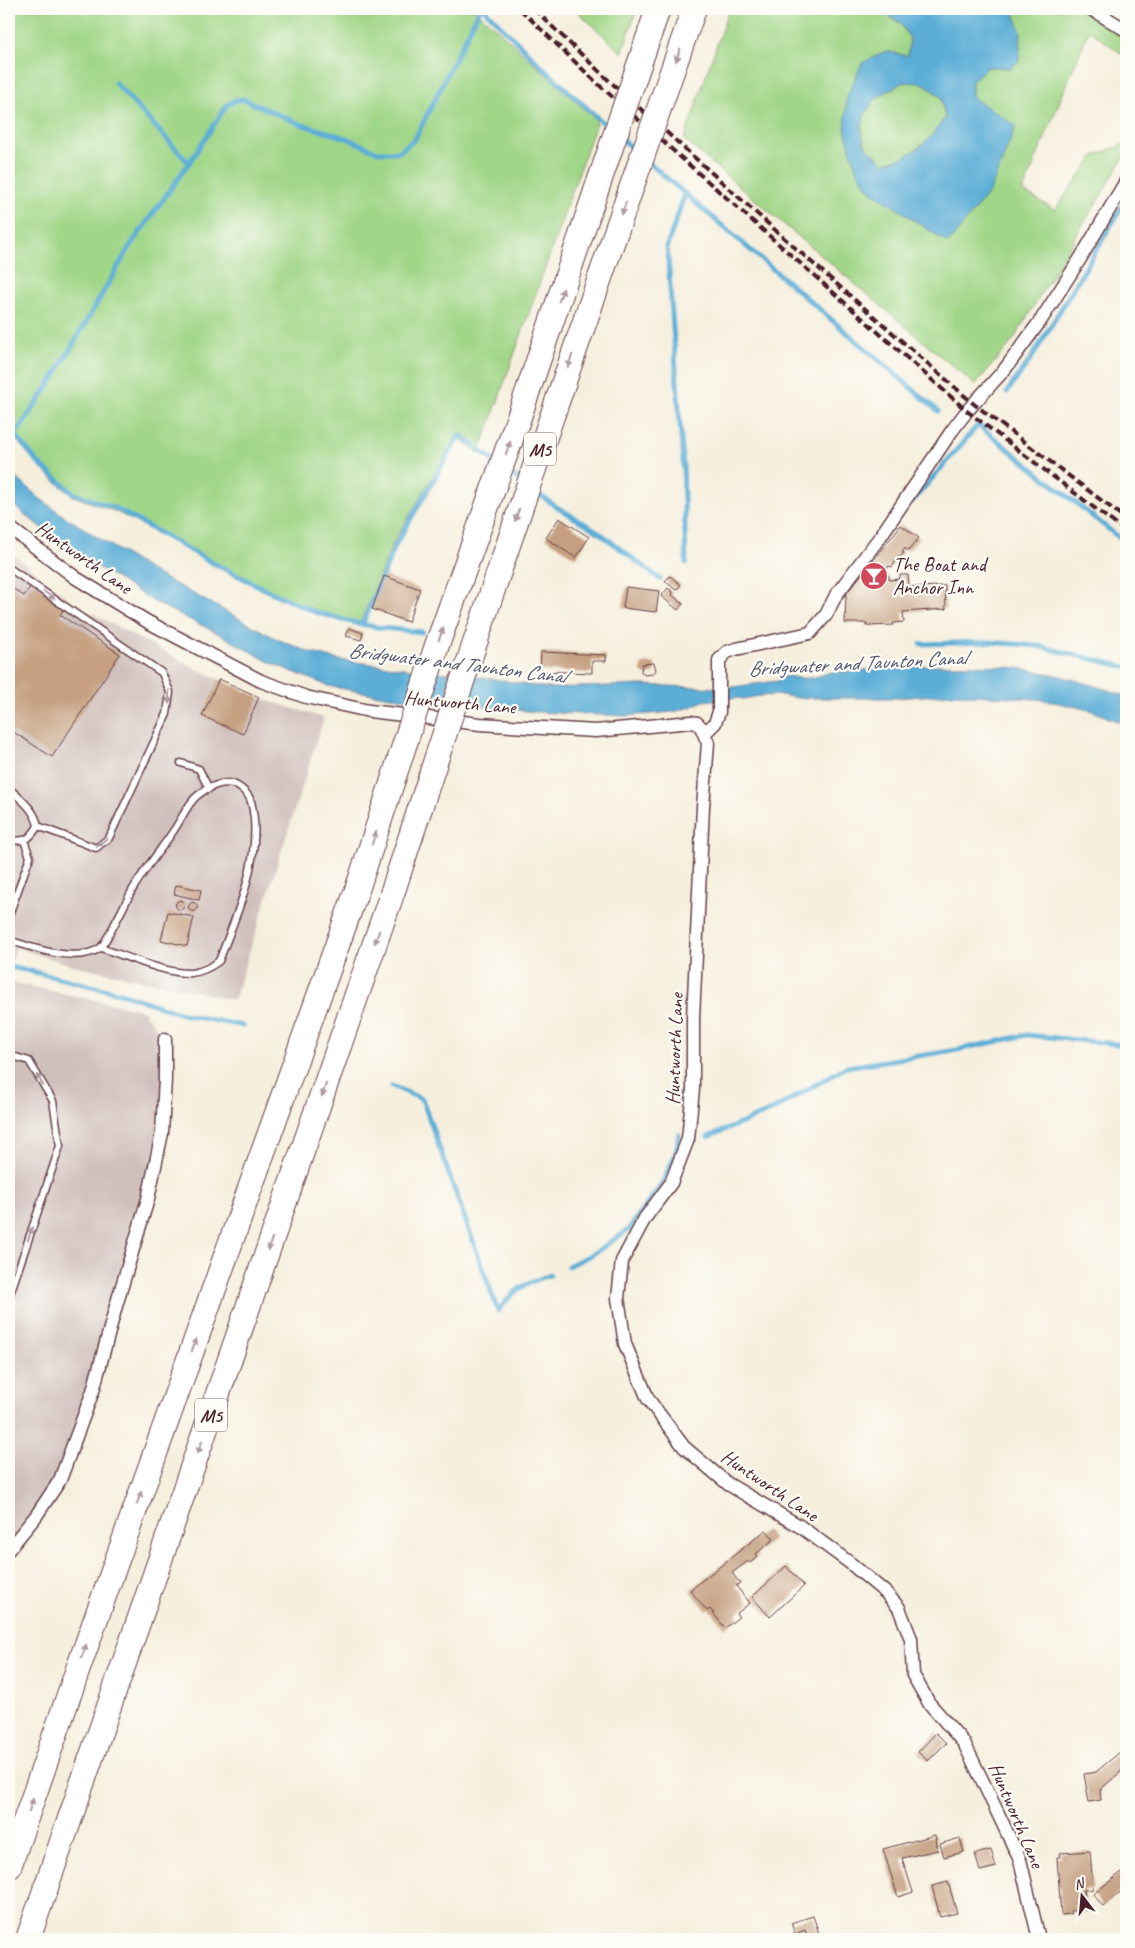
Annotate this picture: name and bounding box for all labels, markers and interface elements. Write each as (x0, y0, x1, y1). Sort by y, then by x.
one-way arrow (674, 47, 681, 62)
one-way arrow (620, 201, 628, 216)
one-way arrow (558, 287, 565, 302)
one-way arrow (566, 354, 573, 369)
road number: M5 (524, 432, 556, 466)
one-way arrow (504, 440, 512, 455)
one-way arrow (513, 508, 521, 523)
street label: Huntworth Lane (31, 515, 138, 601)
place label: The Boat and Anchor Inn (893, 552, 989, 600)
bar icon: The Boat and Anchor Inn (859, 561, 889, 591)
one-way arrow (42, 590, 56, 600)
one-way arrow (437, 626, 445, 641)
water label: Bridgwater and Taunton Canal (347, 637, 574, 690)
water label: Bridgwater and Taunton Canal (747, 644, 974, 682)
street label: Huntworth Lane (403, 685, 518, 720)
one-way arrow (164, 689, 172, 705)
one-way arrow (370, 830, 378, 845)
one-way arrow (95, 837, 109, 847)
one-way arrow (373, 930, 381, 945)
street label: Huntworth Lane (660, 991, 689, 1105)
one-way arrow (36, 1074, 45, 1087)
one-way arrow (320, 1083, 327, 1098)
one-way arrow (26, 1226, 34, 1241)
one-way arrow (266, 1237, 274, 1252)
one-way arrow (190, 1337, 198, 1352)
road number: M5 (195, 1398, 227, 1432)
one-way arrow (195, 1440, 203, 1455)
street label: Huntworth Lane (716, 1444, 824, 1528)
one-way arrow (135, 1490, 143, 1505)
one-way arrow (80, 1643, 88, 1658)
street label: Huntworth Lane (983, 1759, 1050, 1873)
one-way arrow (27, 1797, 35, 1812)
north arrow (1058, 1870, 1108, 1920)
text: N (1072, 1874, 1087, 1893)

